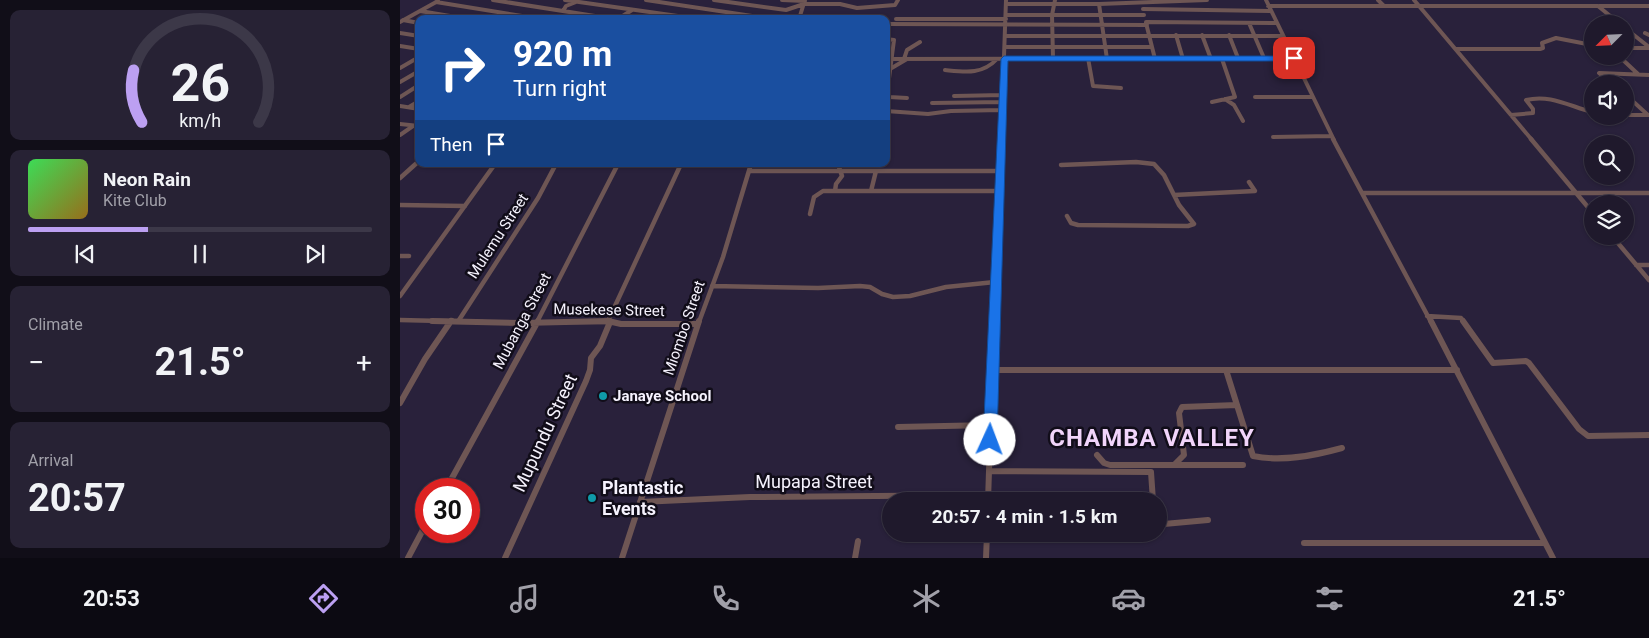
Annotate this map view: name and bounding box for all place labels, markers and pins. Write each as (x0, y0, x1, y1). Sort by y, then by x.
pin (1273, 37, 1315, 79)
place label: Janaye School (613, 387, 711, 405)
marker: Janaye School (597, 390, 609, 402)
place label: Plantastic Events (602, 477, 683, 519)
marker: Plantastic Events (586, 492, 598, 504)

